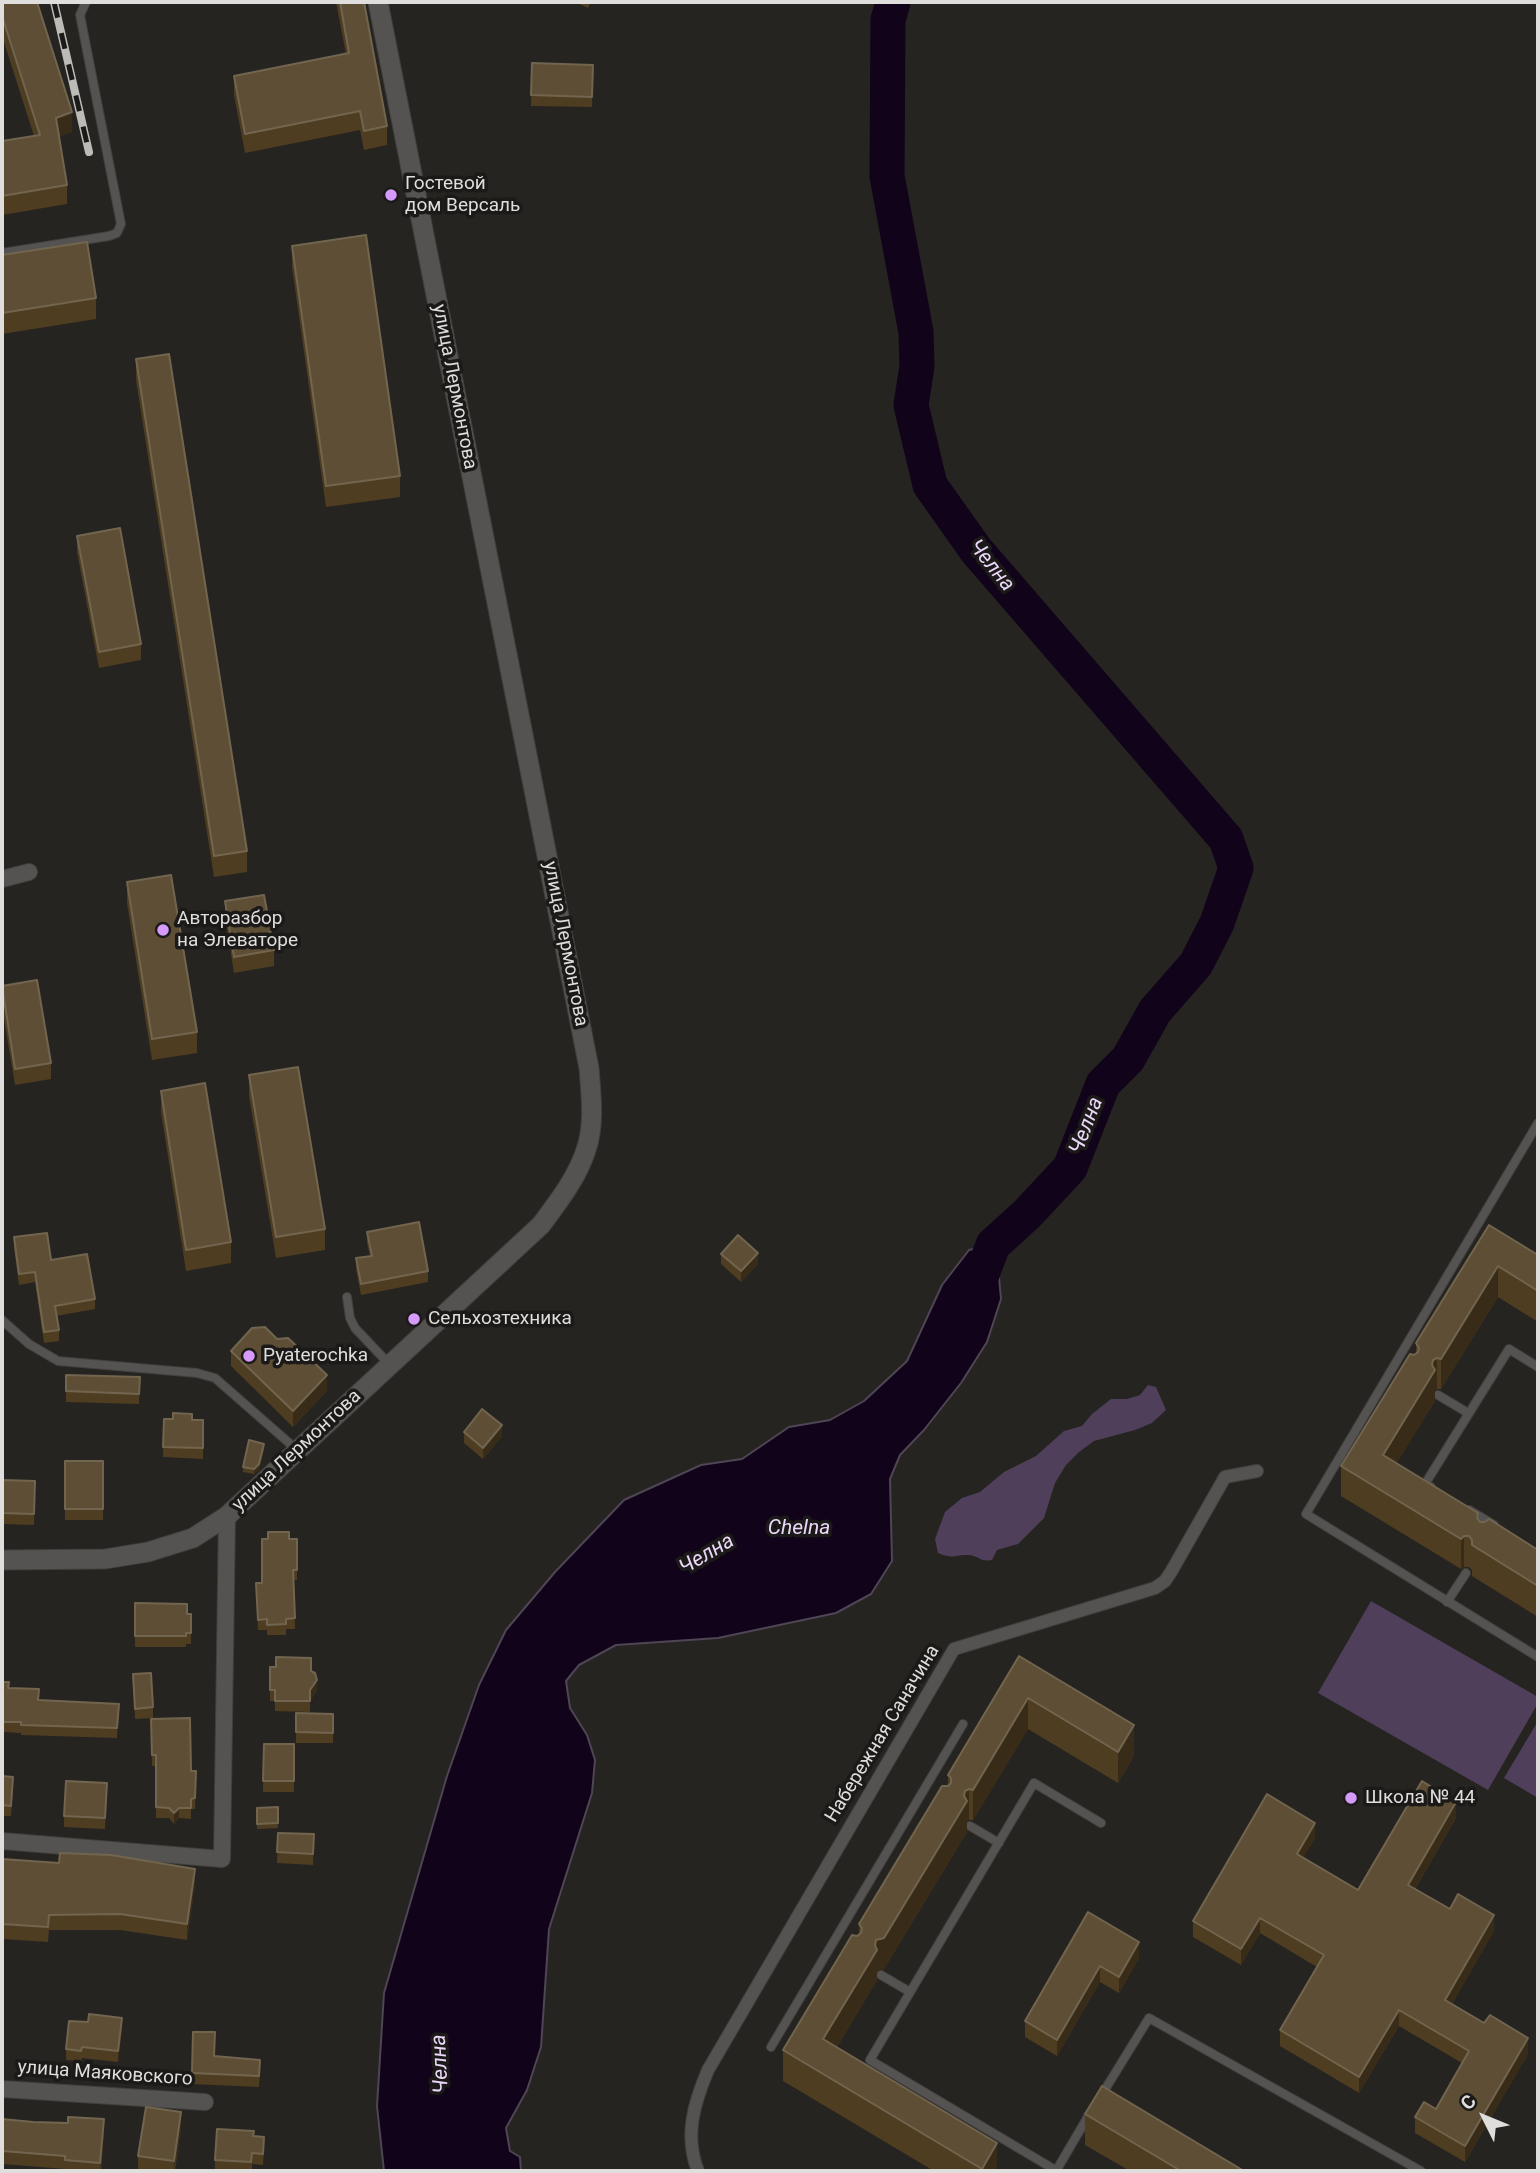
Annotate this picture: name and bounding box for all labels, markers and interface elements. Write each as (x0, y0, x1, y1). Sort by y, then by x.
place label: Гостевой дом Версаль (405, 173, 520, 217)
marker: Гостевой дом Версаль (383, 187, 399, 203)
street label: улица Лермонтова (427, 302, 481, 472)
water label: Челна (963, 535, 1019, 597)
street label: улица Лермонтова (538, 859, 592, 1029)
place label: Авторазбор на Элеваторе (177, 908, 298, 952)
marker: Авторазбор на Элеваторе (155, 922, 171, 938)
water label: Челна (1065, 1094, 1109, 1158)
place label: Сельхозтехника (428, 1308, 572, 1330)
marker: Сельхозтехника (406, 1311, 422, 1327)
place label: Pyaterochka (263, 1345, 368, 1367)
marker: Pyaterochka (241, 1348, 257, 1364)
street label: улица Лермонтова (228, 1385, 366, 1517)
water label: Chelna (768, 1516, 830, 1542)
water label: Челна (675, 1529, 739, 1581)
street label: Набережная Саначина (821, 1641, 945, 1827)
place label: Школа № 44 (1365, 1787, 1475, 1809)
marker: Школа № 44 (1343, 1790, 1359, 1806)
water label: Челна (427, 2034, 455, 2094)
street label: улица Маяковского (17, 2057, 193, 2091)
north arrow (1449, 2082, 1519, 2152)
text: С (1456, 2090, 1481, 2115)

